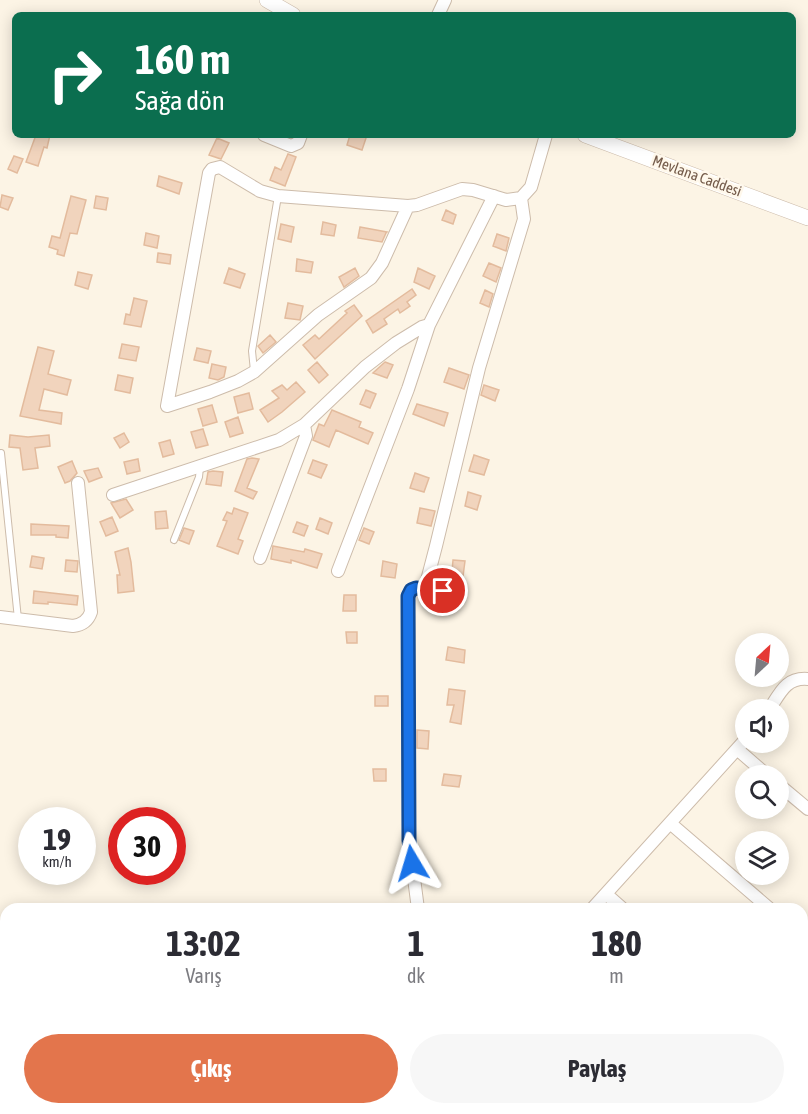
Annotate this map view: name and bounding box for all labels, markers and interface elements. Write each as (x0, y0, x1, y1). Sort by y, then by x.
text: 160 m (135, 35, 230, 83)
icon: right (36, 36, 114, 114)
text: Sağa dön (135, 85, 225, 116)
street label: Mevlana Caddesi (650, 152, 744, 200)
pin (417, 565, 468, 616)
icon: arrive (426, 574, 459, 607)
north arrow (735, 633, 789, 687)
map controls (735, 633, 789, 885)
button: sound (735, 699, 789, 753)
button: search (735, 765, 789, 819)
speed limit sign: 30 (108, 807, 186, 885)
text: 19 (43, 822, 71, 856)
position arrow (380, 831, 444, 895)
button: layers (735, 831, 789, 885)
text: km/h (42, 853, 72, 870)
text: 13:02 (166, 922, 241, 964)
text: 1 (408, 922, 424, 964)
text: 180 (591, 922, 642, 964)
text: Varış (185, 964, 221, 987)
text: dk (407, 964, 425, 987)
text: m (609, 964, 624, 987)
button: Çıkış (24, 1034, 398, 1103)
button: Paylaş (410, 1034, 784, 1103)

